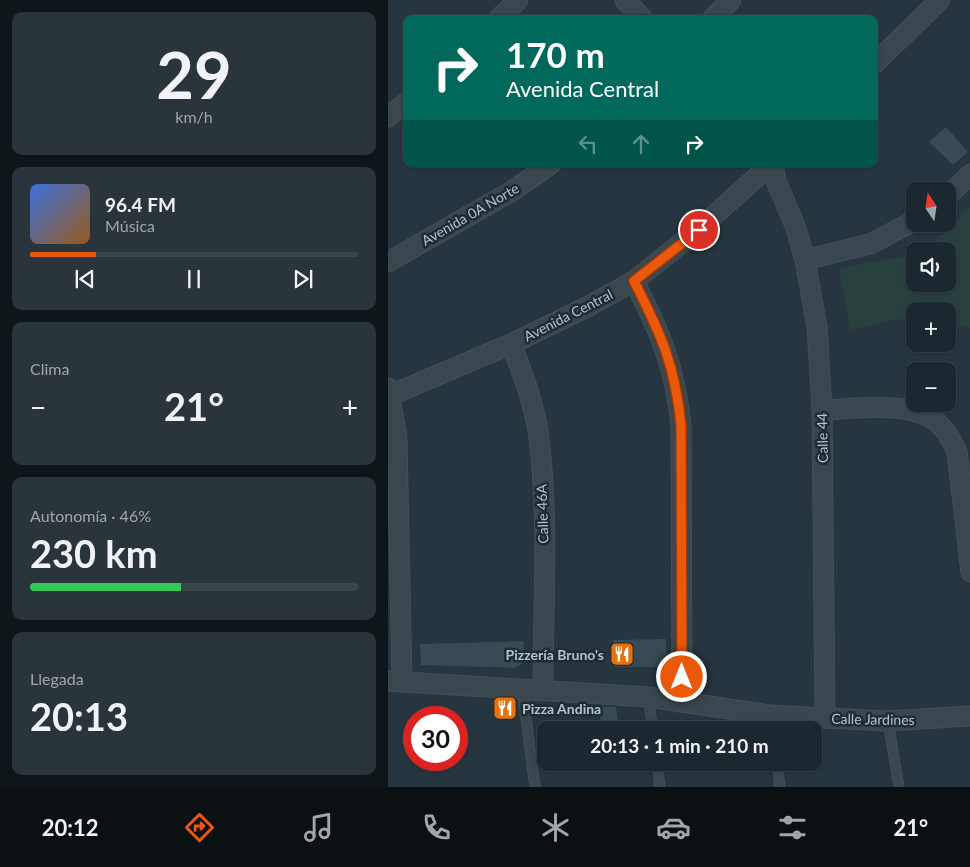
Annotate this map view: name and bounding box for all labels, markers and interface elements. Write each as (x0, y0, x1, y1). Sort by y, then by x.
text: 170 m (506, 33, 605, 75)
text: 29 (156, 35, 232, 113)
icon: right (423, 35, 488, 100)
text: Avenida Central (506, 75, 659, 102)
text: km/h (175, 107, 213, 126)
icon: left (574, 130, 602, 158)
icon: ahead (627, 130, 655, 158)
icon: right (680, 130, 708, 158)
street label: Avenida 0A Norte (418, 179, 522, 249)
north arrow (906, 182, 956, 232)
map controls (906, 182, 956, 412)
text: 96.4 FM (105, 193, 176, 216)
pin (678, 209, 720, 251)
text: Música (105, 216, 155, 235)
icon: arrive (685, 216, 713, 244)
button: sound (906, 242, 956, 292)
icon: previous (71, 265, 99, 293)
icon: pause (180, 265, 208, 293)
icon: next (289, 265, 317, 293)
street label: Avenida Central (521, 285, 615, 345)
button: + (906, 302, 956, 352)
text: Clima (30, 359, 69, 378)
button: − (906, 362, 956, 412)
text: 21° (164, 383, 224, 429)
text: − (30, 390, 46, 424)
text: + (342, 390, 358, 424)
street label: Calle 44 (813, 413, 831, 463)
street label: Calle 46A (532, 483, 552, 544)
text: Autonomía · 46% (30, 506, 151, 525)
text: 230 km (30, 530, 158, 576)
restaurant icon: Pizzería Bruno's (609, 641, 635, 667)
place label: Pizzería Bruno's (506, 646, 604, 663)
position arrow (655, 650, 707, 702)
text: Llegada (30, 669, 84, 688)
text: 20:13 (30, 693, 128, 739)
restaurant icon: Pizza Andina (492, 695, 518, 721)
place label: Pizza Andina (522, 700, 601, 717)
speed limit sign: 30 (403, 706, 468, 771)
street label: Calle Jardines (831, 710, 915, 728)
text: 20:13 · 1 min · 210 m (590, 734, 769, 757)
icon: directions (182, 810, 217, 845)
icon: music (301, 810, 336, 845)
icon: phone (419, 810, 454, 845)
icon: climate (538, 810, 573, 845)
icon: car (656, 810, 691, 845)
icon: filters (775, 810, 810, 845)
text: 20:12 (42, 814, 99, 841)
text: 21° (893, 814, 928, 841)

